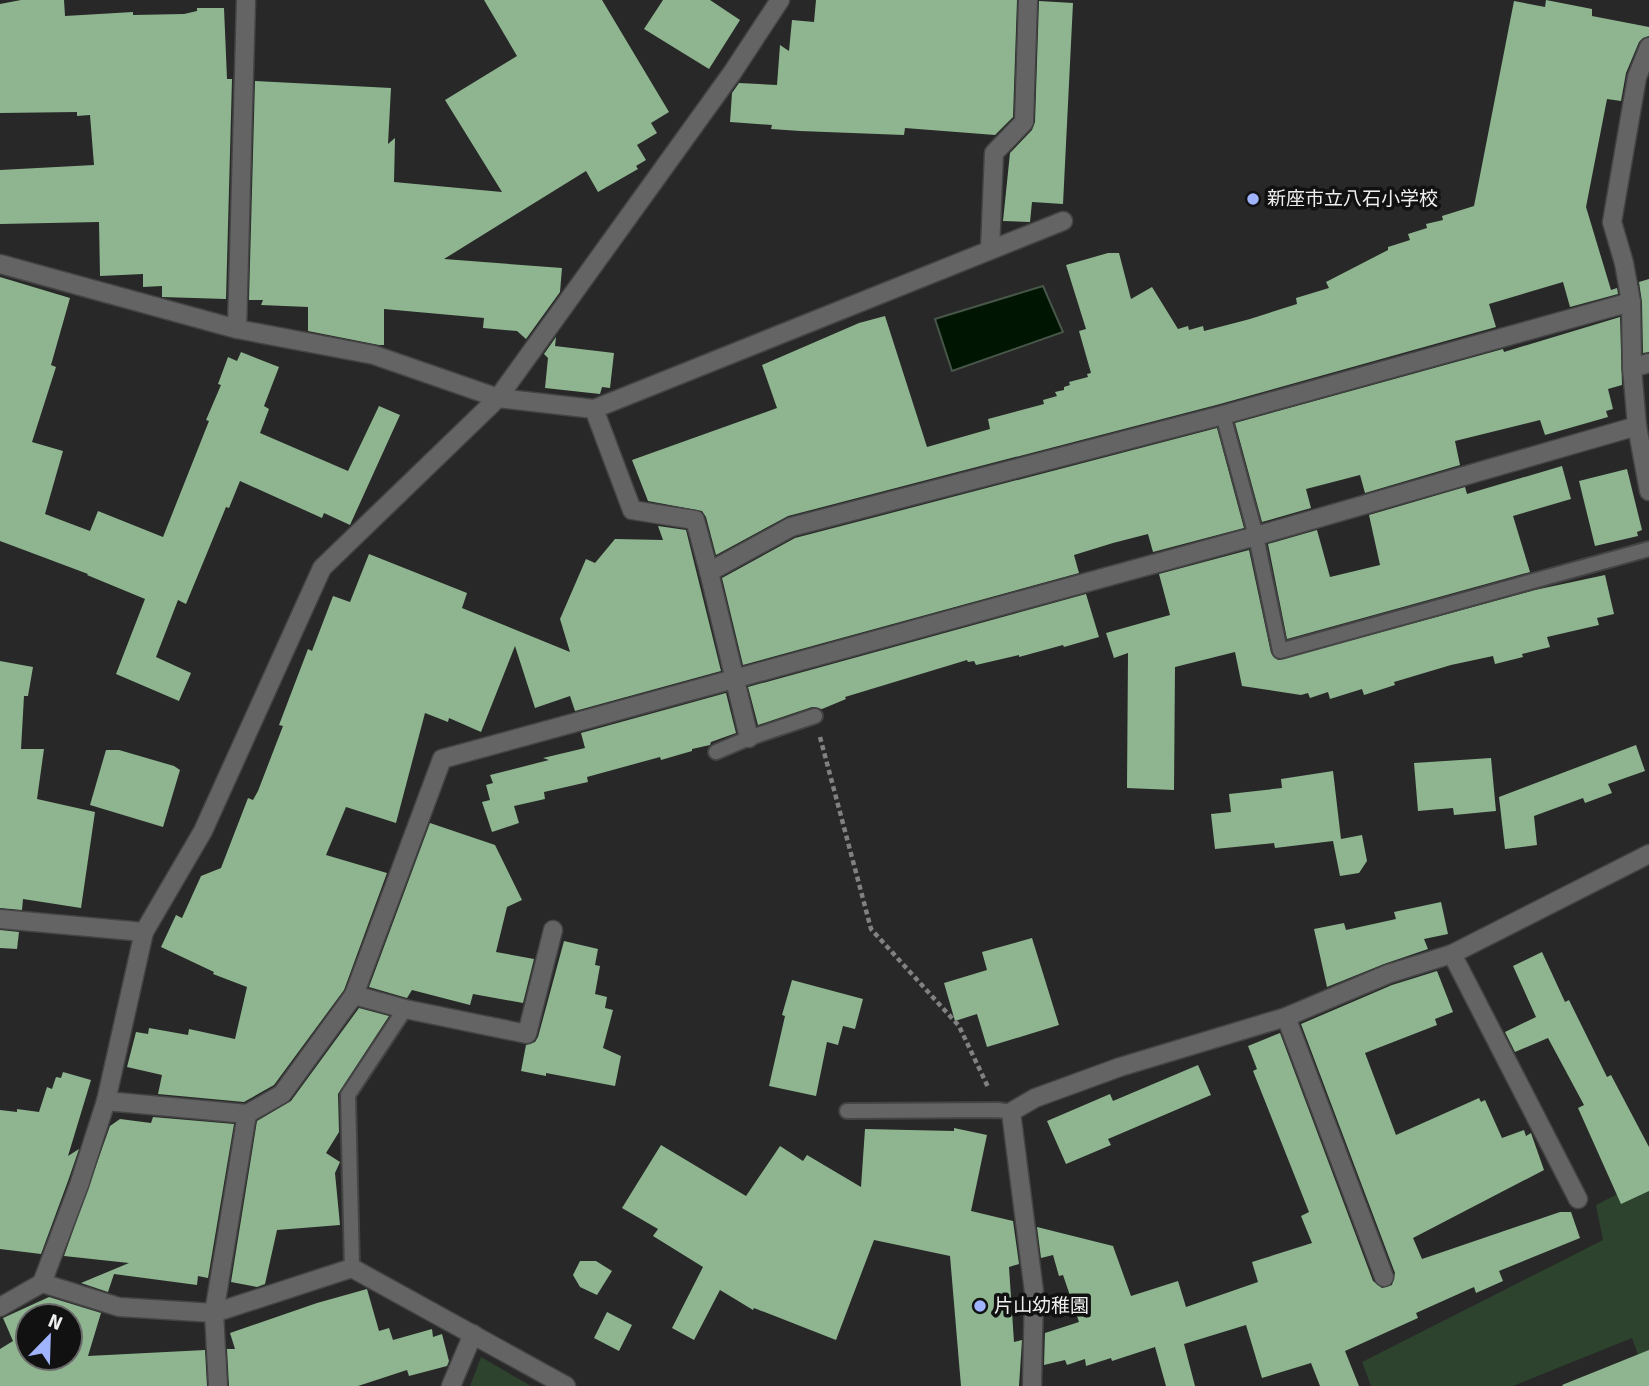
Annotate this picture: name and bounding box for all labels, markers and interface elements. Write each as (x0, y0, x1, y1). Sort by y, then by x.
place label: 新座市立八石小学校 (1267, 187, 1438, 211)
marker: 新座市立八石小学校 (1245, 191, 1261, 207)
place label: 片山幼稚園 (994, 1294, 1089, 1318)
marker: 片山幼稚園 (972, 1298, 988, 1314)
north arrow (14, 1302, 84, 1372)
text: N (44, 1309, 66, 1336)

